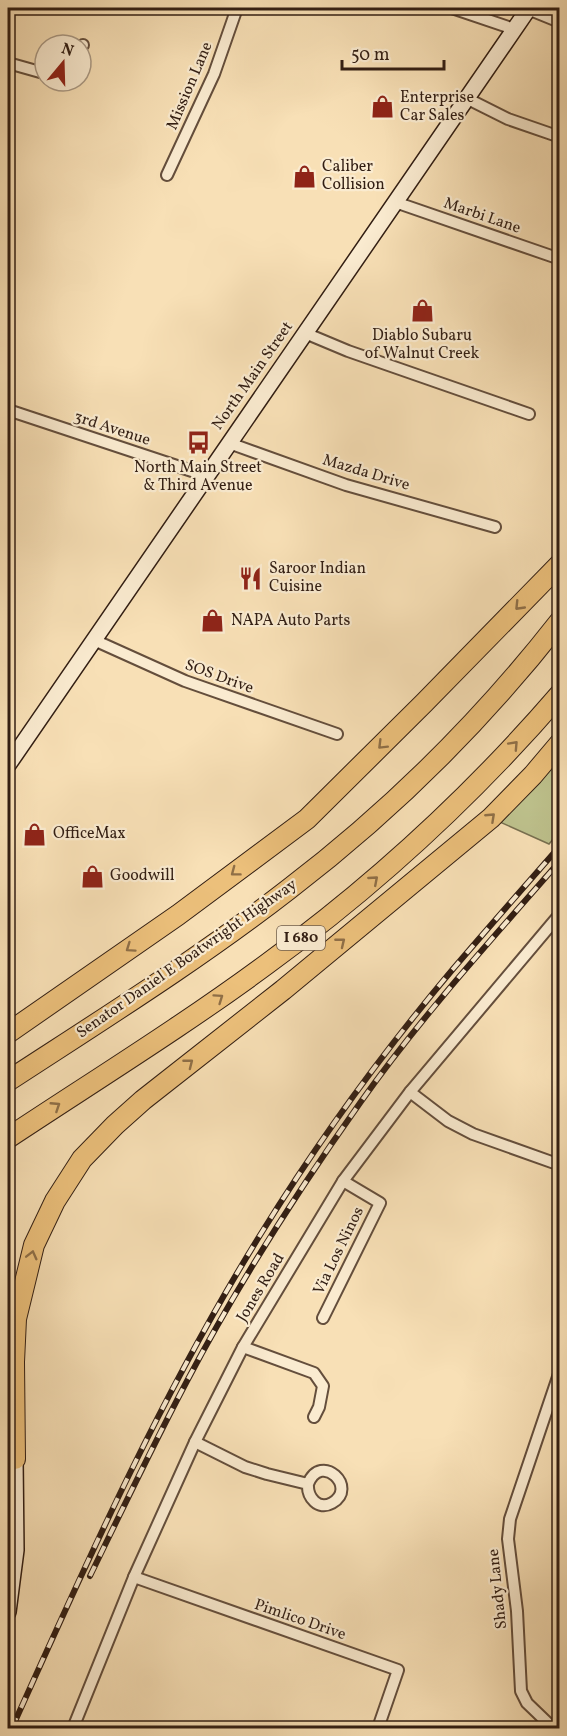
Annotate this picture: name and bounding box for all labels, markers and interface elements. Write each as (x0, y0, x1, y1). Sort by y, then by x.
north arrow (33, 33, 93, 93)
scale bar (342, 33, 444, 71)
text: N (58, 38, 77, 63)
street label: Mission Lane (162, 39, 218, 133)
text: 50 m (351, 43, 390, 68)
place label: Enterprise Car Sales (400, 87, 474, 127)
shop icon: Enterprise Car Sales (369, 94, 395, 120)
place label: Caliber Collision (322, 156, 385, 196)
shop icon: Caliber Collision (291, 163, 317, 189)
street label: Marbi Lane (440, 193, 524, 239)
shop icon: Diablo Subaru of Walnut Creek (409, 298, 435, 324)
street label: North Main Street (207, 317, 299, 435)
place label: Diablo Subaru of Walnut Creek (365, 325, 479, 365)
street label: 3rd Avenue (71, 406, 153, 452)
bus stop icon: North Main Street & Third Avenue (185, 430, 211, 456)
street label: Mazda Drive (320, 449, 412, 497)
place label: North Main Street & Third Avenue (134, 457, 262, 497)
place label: Saroor Indian Cuisine (269, 558, 366, 598)
restaurant icon: Saroor Indian Cuisine (238, 565, 264, 591)
one-way arrow (515, 598, 526, 609)
shop icon: NAPA Auto Parts (200, 608, 226, 634)
place label: NAPA Auto Parts (231, 610, 350, 632)
street label: SOS Drive (182, 654, 256, 700)
one-way arrow (379, 737, 390, 748)
one-way arrow (507, 741, 518, 751)
one-way arrow (484, 813, 495, 824)
shop icon: OfficeMax (22, 821, 48, 847)
place label: OfficeMax (53, 823, 126, 845)
shop icon: Goodwill (79, 863, 105, 889)
place label: Goodwill (110, 865, 175, 887)
one-way arrow (231, 865, 242, 876)
street label: Senator Daniel E Boatwright Highway (72, 874, 302, 1044)
one-way arrow (367, 876, 377, 887)
road number: I 680 (277, 926, 325, 950)
one-way arrow (334, 938, 345, 949)
one-way arrow (126, 941, 137, 952)
one-way arrow (213, 994, 223, 1006)
one-way arrow (182, 1060, 193, 1071)
one-way arrow (50, 1102, 61, 1113)
street label: Via Los Ninos (308, 1203, 370, 1299)
street label: Jones Road (232, 1249, 290, 1327)
one-way arrow (24, 1250, 37, 1260)
street label: Shady Lane (483, 1548, 513, 1630)
street label: Pimlico Drive (251, 1594, 349, 1646)

